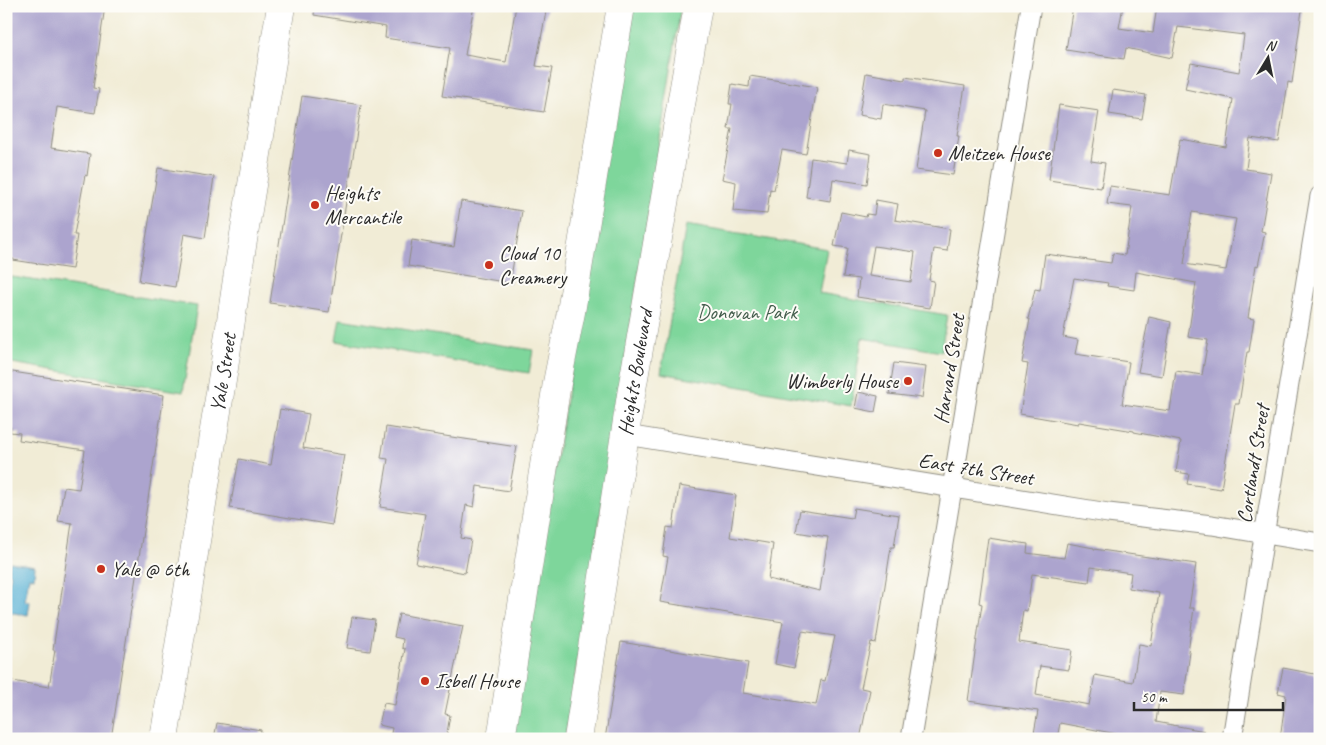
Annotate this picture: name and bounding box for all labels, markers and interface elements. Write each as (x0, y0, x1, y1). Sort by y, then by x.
north arrow (1244, 32, 1294, 82)
text: N (1264, 37, 1278, 55)
place label: Meitzen House (948, 140, 1051, 166)
marker: Meitzen House (932, 147, 944, 159)
place label: Heights Mercantile (325, 180, 403, 230)
marker: Heights Mercantile (309, 199, 321, 211)
place label: Cloud 10 Creamery (499, 240, 568, 290)
marker: Cloud 10 Creamery (483, 259, 495, 271)
park label: Donovan Park (697, 299, 798, 325)
street label: Heights Boulevard (612, 304, 659, 437)
street label: Harvard Street (928, 311, 971, 425)
street label: Yale Street (204, 330, 242, 414)
place label: Wimberly House (786, 368, 899, 394)
marker: Wimberly House (902, 375, 914, 387)
street label: Cortlandt Street (1231, 400, 1276, 525)
street label: East 7th Street (917, 447, 1037, 491)
place label: Yale @ 6th (111, 556, 191, 582)
marker: Yale @ 6th (95, 563, 107, 575)
place label: Isbell House (435, 668, 522, 694)
marker: Isbell House (419, 675, 431, 687)
scale bar (1134, 680, 1282, 712)
text: 50 m (1141, 688, 1168, 707)

